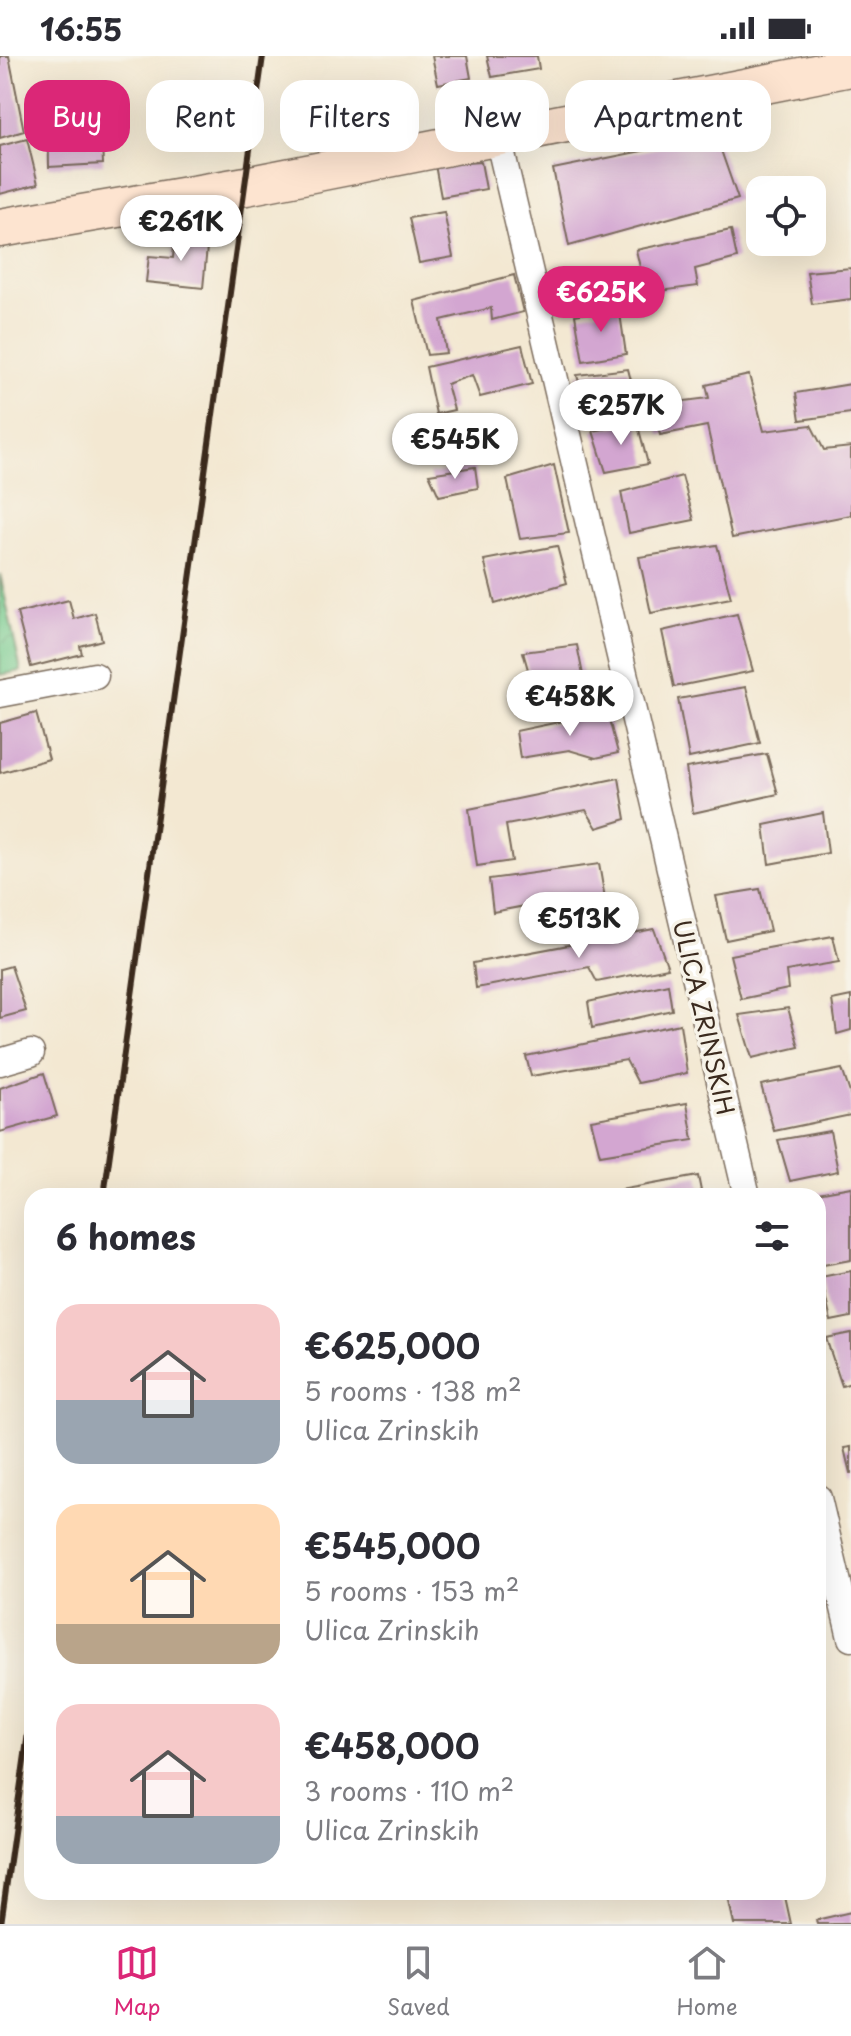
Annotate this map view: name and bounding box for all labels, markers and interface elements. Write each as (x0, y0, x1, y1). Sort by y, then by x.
text: 16:55 (40, 6, 122, 51)
chip: Buy (24, 80, 130, 152)
chip: Rent (146, 80, 264, 152)
chip: Filters (280, 80, 419, 152)
chip: New (435, 80, 549, 152)
chip: Apartment (565, 80, 771, 152)
map controls (746, 176, 826, 256)
button: locate (746, 176, 826, 256)
pin: €261K (125, 195, 237, 263)
text: €261K (138, 201, 224, 240)
pin: €625K (545, 266, 657, 334)
text: €625K (556, 272, 646, 311)
pin: €257K (565, 379, 677, 447)
text: €257K (577, 385, 665, 424)
pin: €545K (399, 413, 511, 481)
text: €545K (410, 419, 500, 458)
pin: €458K (514, 670, 626, 738)
text: €458K (525, 676, 615, 715)
pin: €513K (523, 892, 635, 960)
text: €513K (537, 898, 621, 937)
street label: ULICA ZRINSKIH (665, 916, 745, 1118)
text: 6 homes (56, 1210, 196, 1262)
icon: filters (750, 1214, 794, 1258)
text: €625,000 (304, 1319, 480, 1371)
icon: home (120, 1336, 216, 1432)
text: 5 rooms · 138 m² (304, 1371, 522, 1410)
text: Ulica Zrinskih (304, 1410, 480, 1449)
text: €545,000 (304, 1519, 480, 1571)
icon: home (120, 1536, 216, 1632)
text: 5 rooms · 153 m² (304, 1571, 519, 1610)
text: Ulica Zrinskih (304, 1610, 480, 1649)
text: €458,000 (304, 1719, 479, 1771)
icon: home (120, 1736, 216, 1832)
text: 3 rooms · 110 m² (304, 1771, 514, 1810)
text: Ulica Zrinskih (304, 1810, 480, 1849)
tab: Map (113, 1941, 160, 2022)
tab: Saved (387, 1941, 450, 2022)
tab: Home (676, 1941, 738, 2022)

